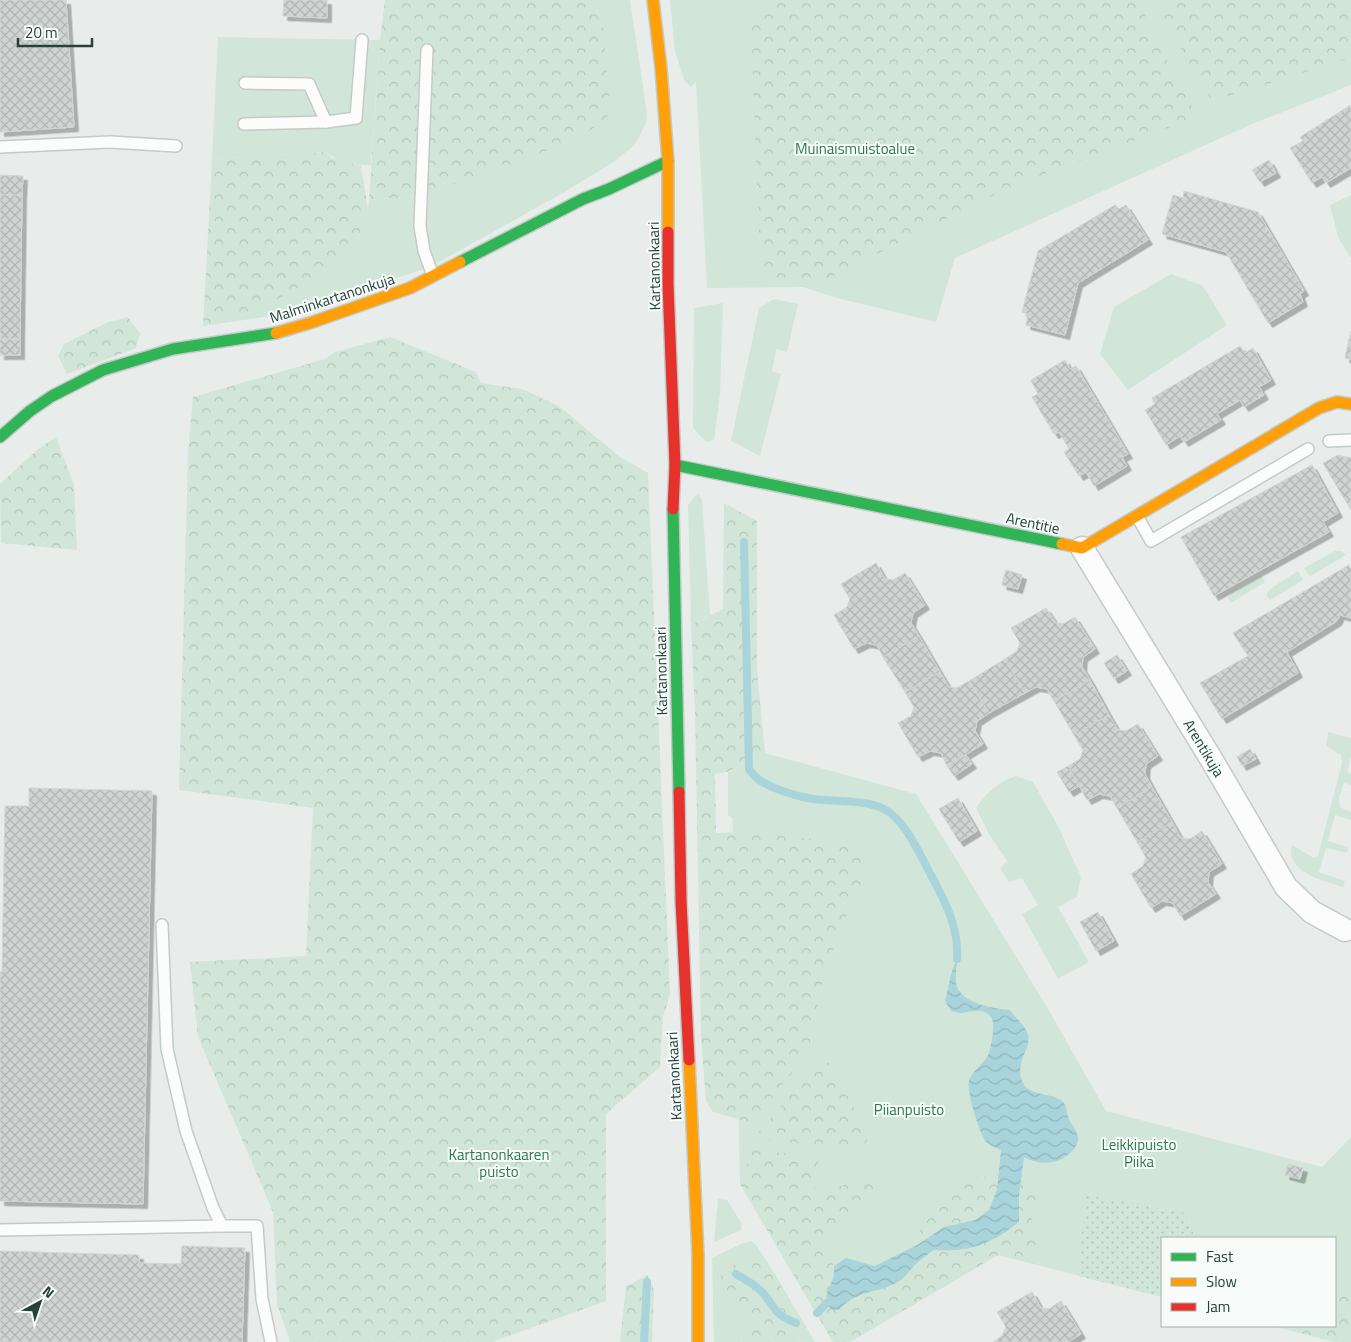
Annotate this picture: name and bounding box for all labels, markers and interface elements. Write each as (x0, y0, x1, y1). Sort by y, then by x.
scale bar (18, 15, 91, 47)
text: 20 m (25, 21, 58, 44)
park label: Muinaismuistoalue (795, 137, 915, 160)
street label: Kartanonkaari (642, 221, 666, 311)
street label: Malminkartanonkuja (267, 267, 398, 329)
street label: Arentitie (1004, 506, 1062, 540)
street label: Kartanonkaari (649, 626, 673, 716)
street label: Arentikuja (1178, 715, 1231, 782)
street label: Kartanonkaari (660, 1031, 688, 1121)
park label: Piianpuisto (874, 1098, 944, 1121)
park label: Leikkipuisto Piika (1102, 1133, 1177, 1173)
park label: Kartanonkaaren puisto (449, 1143, 549, 1183)
legend (1161, 1237, 1336, 1327)
text: Fast (1206, 1245, 1234, 1268)
text: Slow (1206, 1270, 1237, 1293)
north arrow (15, 1277, 65, 1327)
text: N (38, 1280, 59, 1303)
text: Jam (1206, 1295, 1230, 1318)

